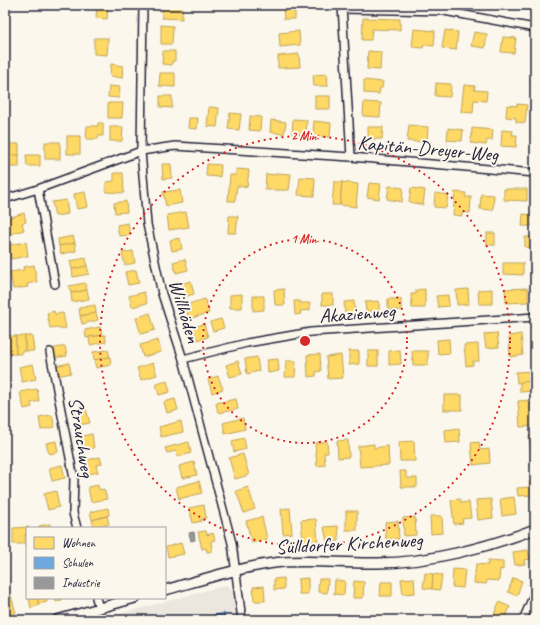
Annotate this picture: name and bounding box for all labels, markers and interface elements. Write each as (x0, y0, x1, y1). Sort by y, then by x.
text: 2 Min. (291, 128, 319, 144)
street label: Kapitän-Dreyer-Weg (357, 130, 500, 167)
text: 1 Min. (291, 231, 319, 247)
street label: Willhöden (163, 276, 206, 347)
street label: Akazienweg (318, 298, 397, 329)
centre of rings (298, 334, 312, 348)
street label: Strauchweg (63, 395, 100, 481)
legend (26, 527, 166, 599)
street label: Sülldorfer Kirchenweg (275, 527, 425, 560)
text: Wohnen (62, 535, 96, 551)
text: Schulen (62, 555, 94, 571)
text: Industrie (62, 575, 101, 591)

